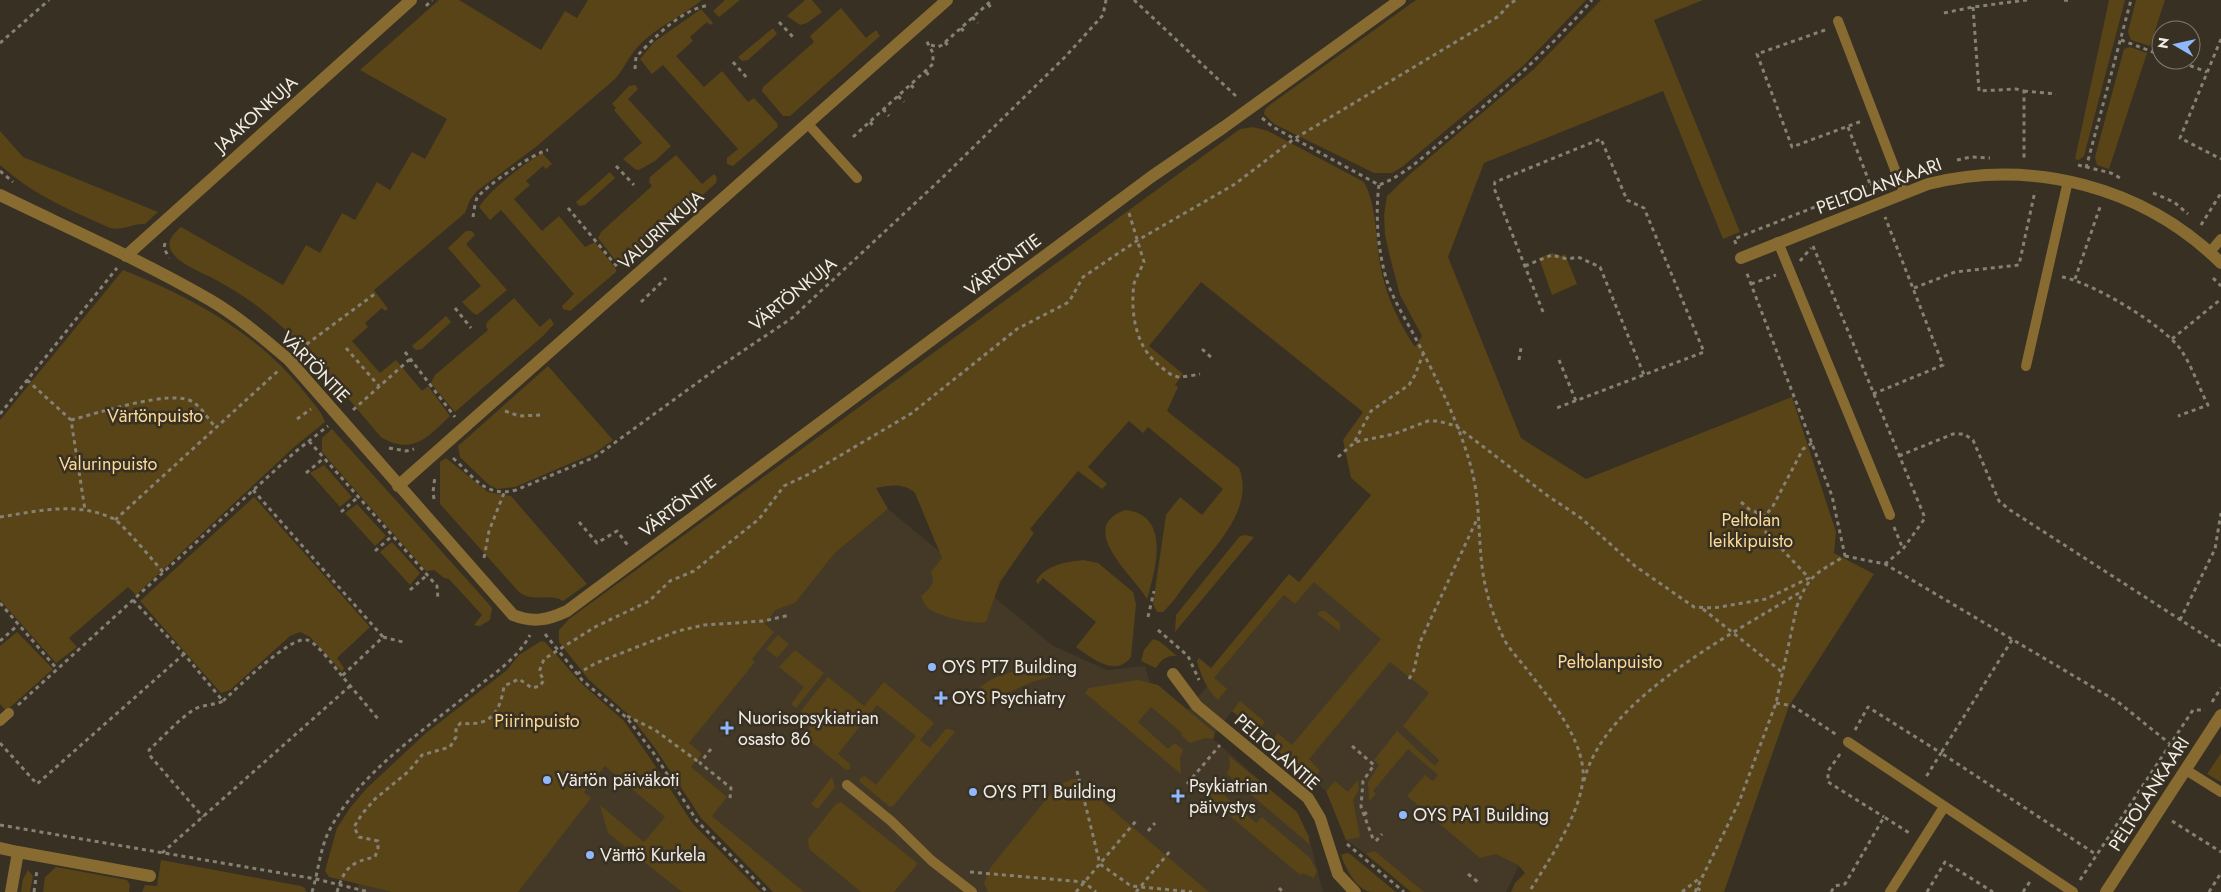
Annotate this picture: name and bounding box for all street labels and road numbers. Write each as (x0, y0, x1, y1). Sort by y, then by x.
street label: JAAKONKUJA (207, 70, 303, 160)
street label: PELTOLANKAARI (1813, 151, 1945, 221)
street label: VALURINKUJA (612, 184, 710, 276)
street label: VÄRTÖNTIE (959, 227, 1047, 303)
street label: VÄRTÖNKUJA (744, 251, 842, 337)
street label: VÄRTÖNTIE (274, 325, 356, 409)
street label: VÄRTÖNTIE (634, 468, 722, 544)
street label: PELTOLANTIE (1229, 708, 1325, 796)
street label: PELTOLANKAARI (2102, 732, 2196, 856)

